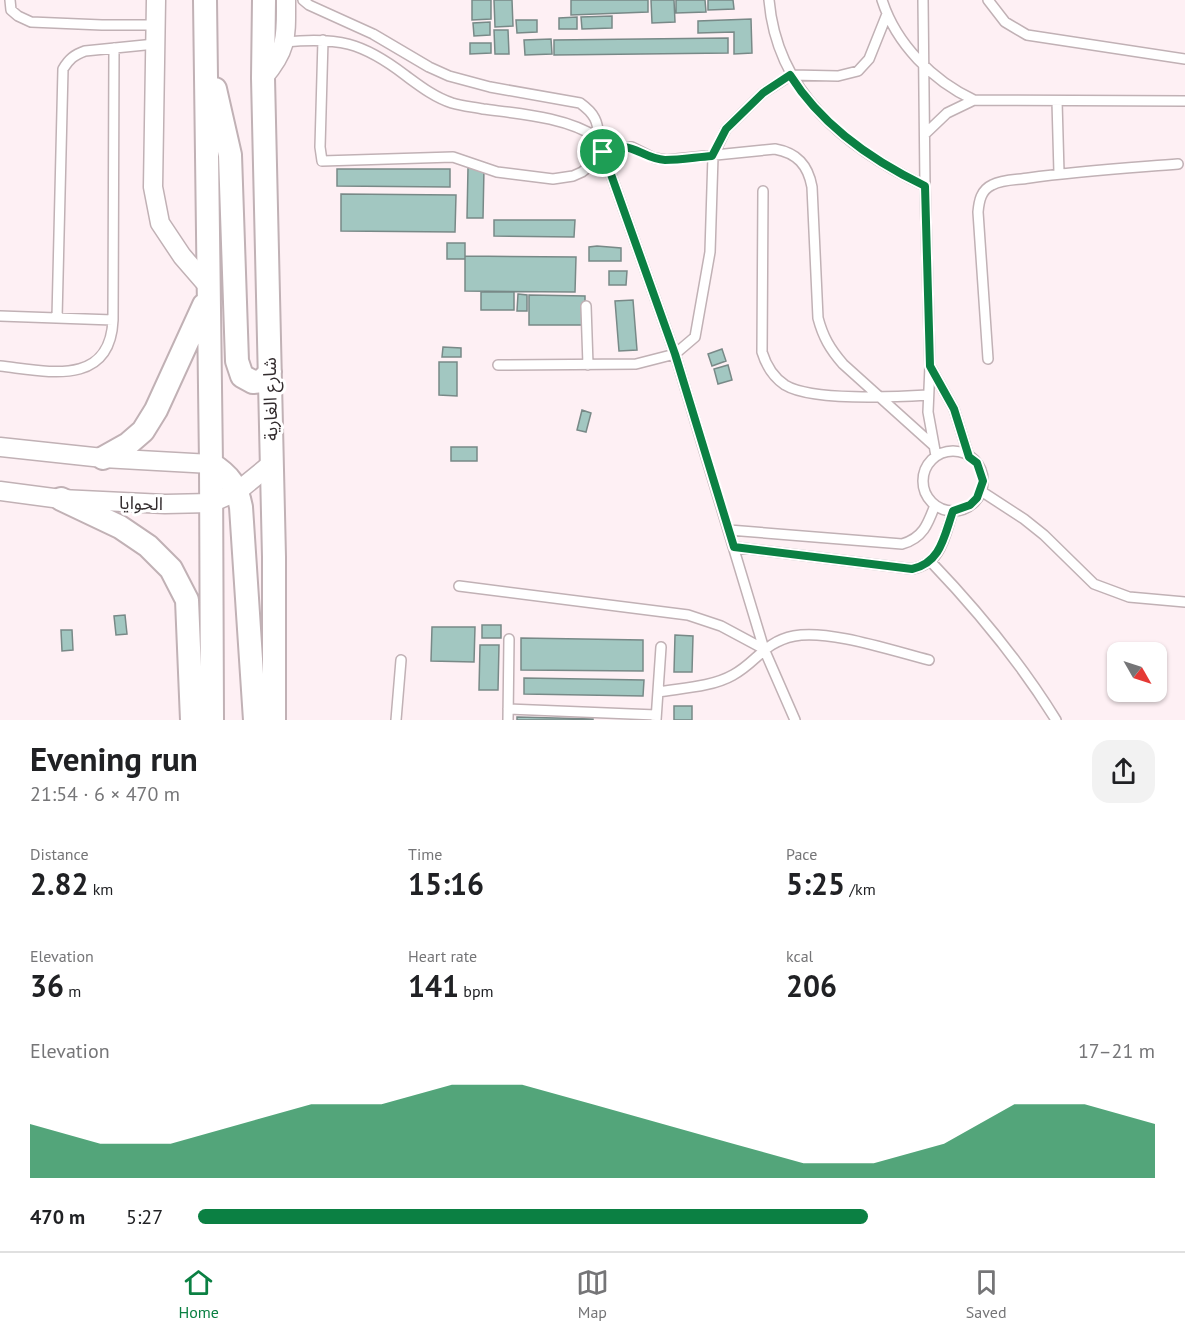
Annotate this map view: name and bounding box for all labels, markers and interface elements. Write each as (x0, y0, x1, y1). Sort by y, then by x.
pin (577, 126, 628, 177)
icon: arrive (586, 135, 619, 168)
street label: شارع الغارية (258, 357, 285, 441)
street label: الحوايا (119, 491, 163, 515)
north arrow (1107, 642, 1167, 702)
map controls (1107, 642, 1167, 702)
text: Evening run (30, 737, 198, 780)
button: share (1092, 740, 1155, 803)
text: 21:54 · 6 × 470 m (30, 781, 180, 807)
text: Distance (30, 844, 89, 864)
text: Time (408, 844, 442, 864)
text: Pace (786, 844, 817, 864)
text: 2.82 (30, 864, 88, 903)
text: 15:16 (408, 864, 484, 903)
text: 5:25 (786, 864, 845, 903)
text: km (88, 879, 113, 899)
text: /km (845, 879, 876, 899)
text: Elevation (30, 946, 94, 966)
text: Heart rate (408, 946, 477, 966)
text: kcal (786, 946, 813, 966)
text: 36 (30, 966, 64, 1005)
text: 141 (408, 966, 459, 1005)
text: 206 (786, 966, 837, 1005)
text: m (64, 981, 81, 1001)
text: bpm (459, 981, 494, 1001)
text: Elevation (30, 1038, 110, 1064)
text: 17–21 m (1078, 1038, 1155, 1064)
text: 470 m (30, 1204, 85, 1230)
text: 5:27 (126, 1204, 163, 1230)
tab: Home (178, 1266, 219, 1322)
tab: Map (576, 1266, 609, 1322)
tab: Saved (966, 1266, 1007, 1322)

